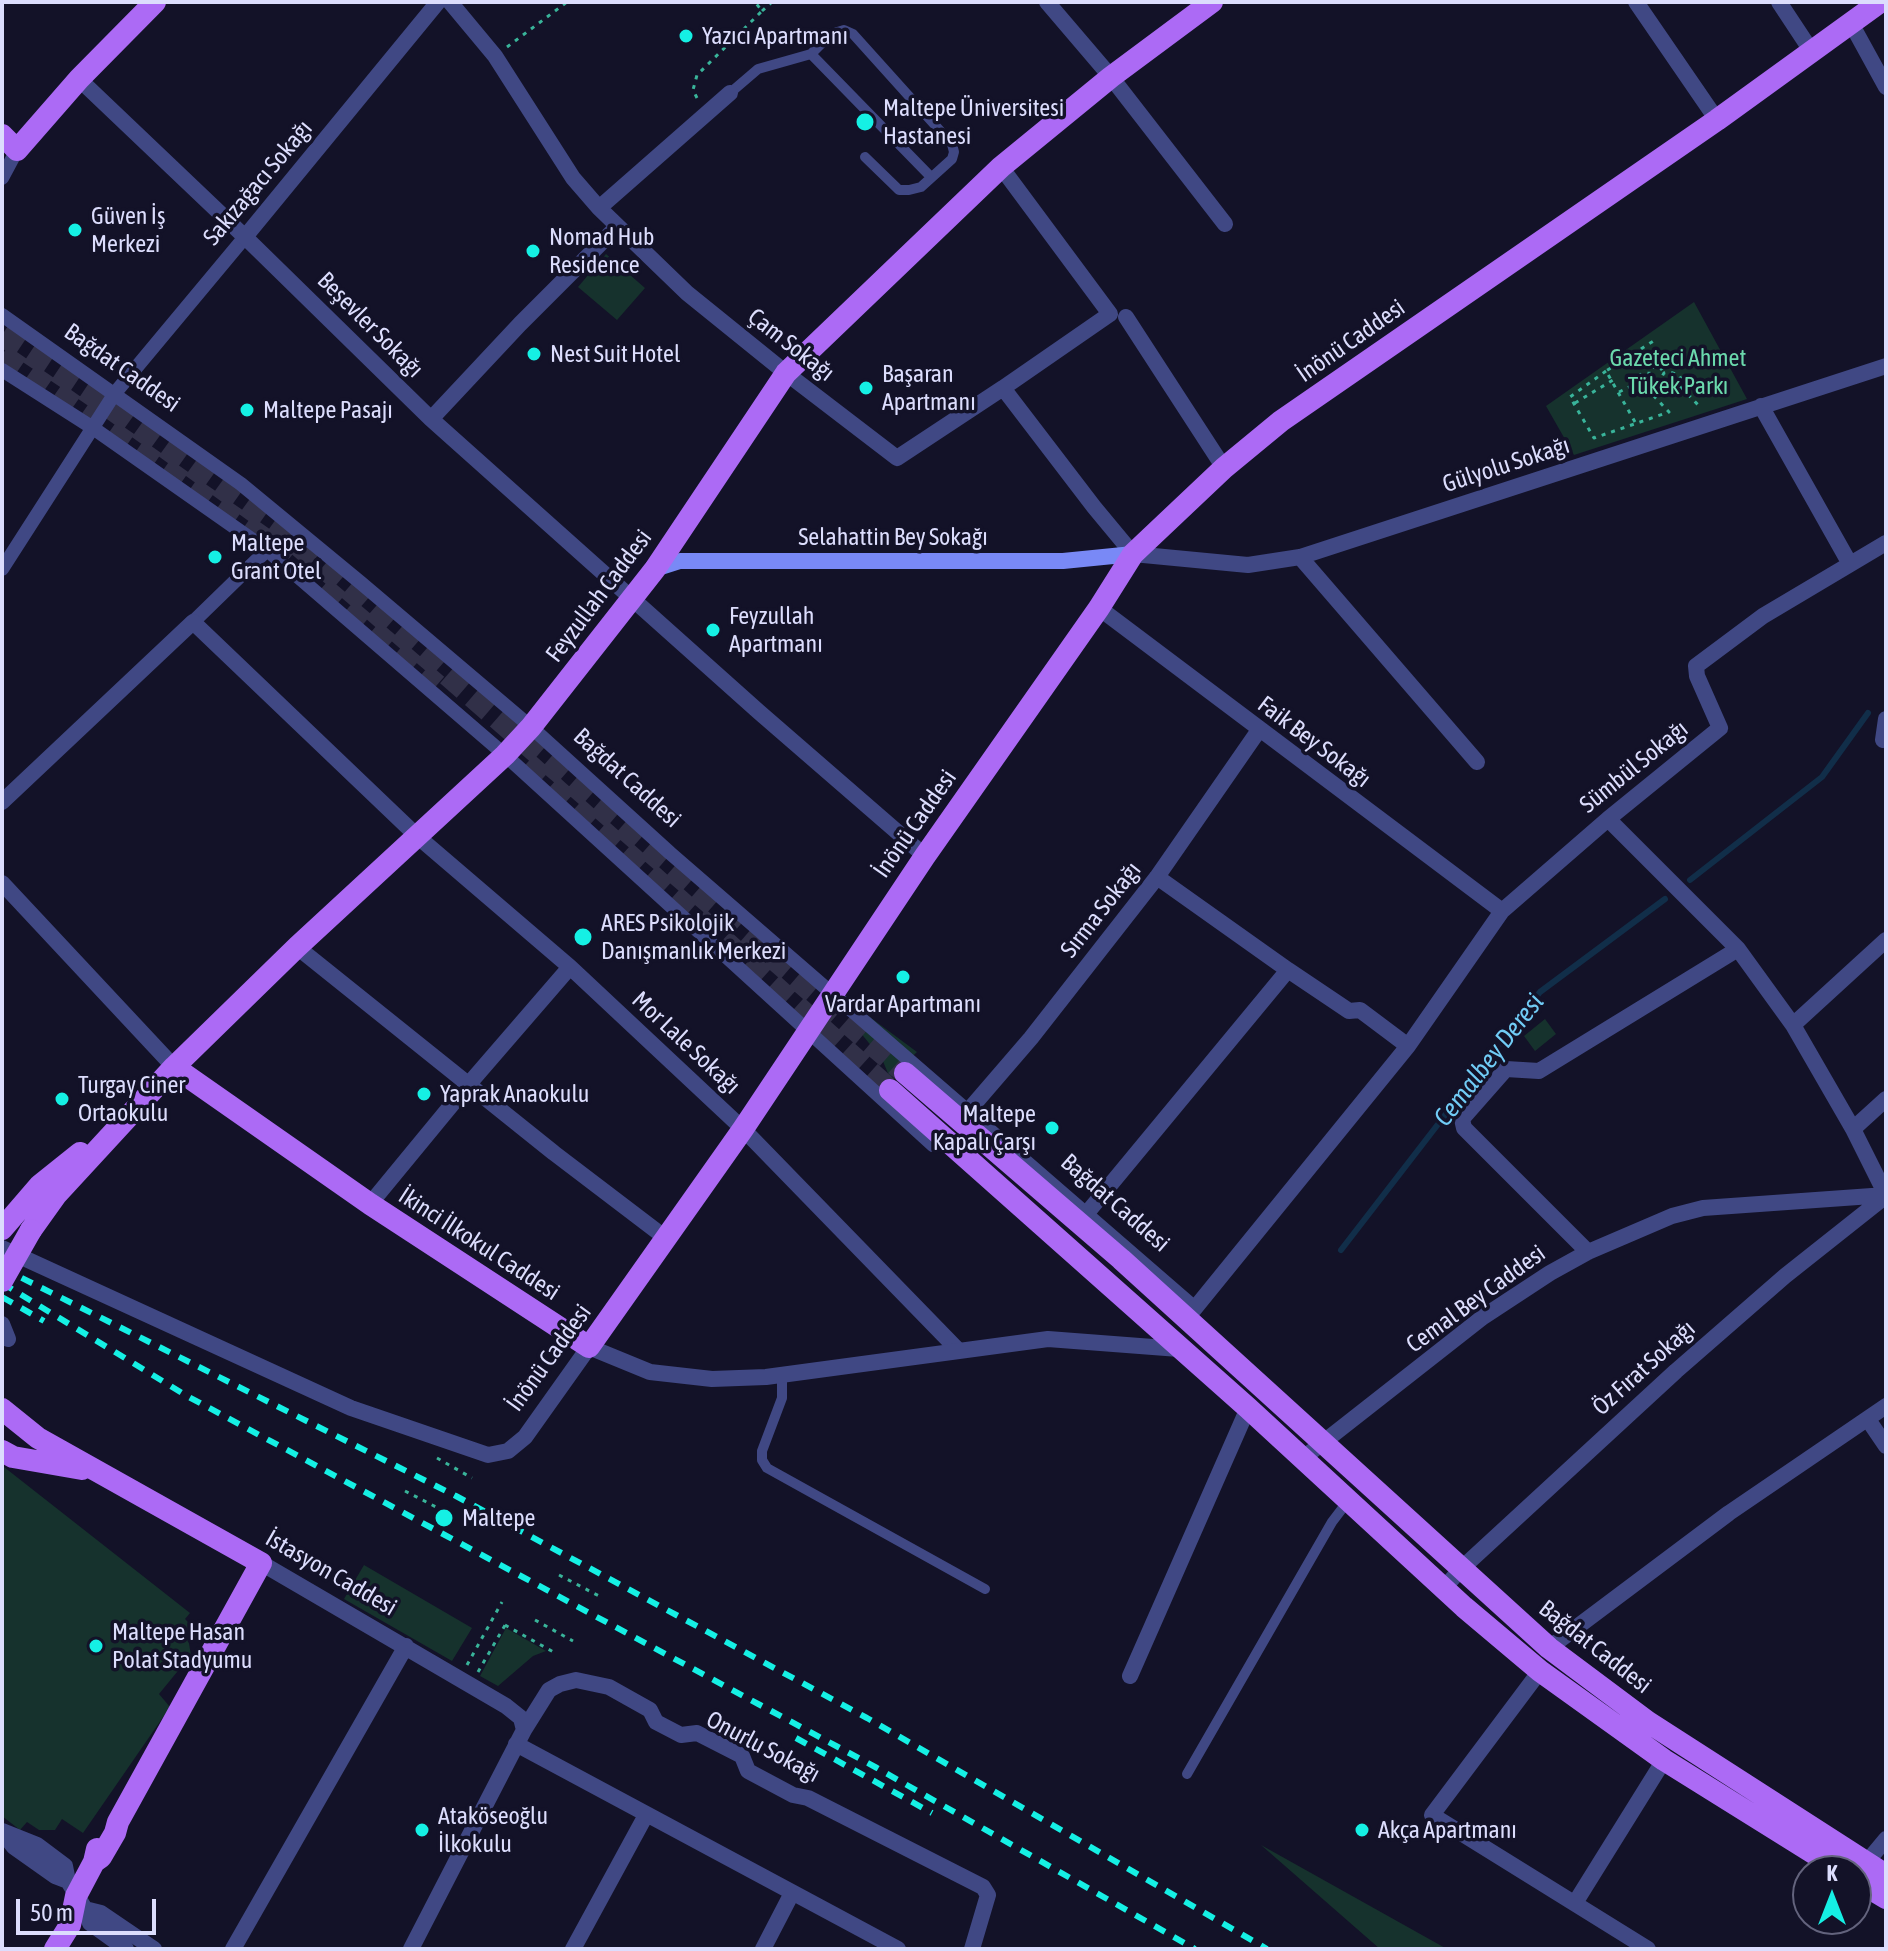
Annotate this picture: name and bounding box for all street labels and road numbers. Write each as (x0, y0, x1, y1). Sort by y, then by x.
street label: Sakızağacı Sokağı (197, 115, 319, 251)
street label: Beşevler Sokağı (311, 266, 429, 384)
street label: İnönü Caddesi (1291, 293, 1411, 389)
street label: Çam Sokağı (742, 302, 840, 388)
street label: Bağdat Caddesi (59, 318, 185, 418)
street label: Gülyolu Sokağı (1439, 431, 1573, 499)
street label: Selahattin Bey Sokağı (798, 523, 988, 551)
street label: Feyzullah Caddesi (540, 524, 658, 668)
street label: Faik Bey Sokağı (1252, 690, 1376, 794)
street label: Sümbül Sokağı (1574, 715, 1694, 819)
street label: Bağdat Caddesi (567, 722, 687, 834)
street label: İnönü Caddesi (867, 764, 963, 884)
street label: Sırma Sokağı (1055, 856, 1147, 964)
street label: Mor Lale Sokağı (626, 986, 746, 1100)
street label: Bağdat Caddesi (1055, 1148, 1175, 1258)
street label: İkinci İlkokul Caddesi (393, 1181, 565, 1307)
street label: Cemal Bey Caddesi (1401, 1239, 1551, 1359)
street label: İnönü Caddesi (501, 1299, 597, 1417)
street label: Öz Fırat Sokağı (1587, 1314, 1701, 1422)
street label: İstasyon Caddesi (260, 1524, 402, 1622)
street label: Bağdat Caddesi (1533, 1594, 1657, 1700)
street label: Onurlu Sokağı (701, 1705, 825, 1789)

